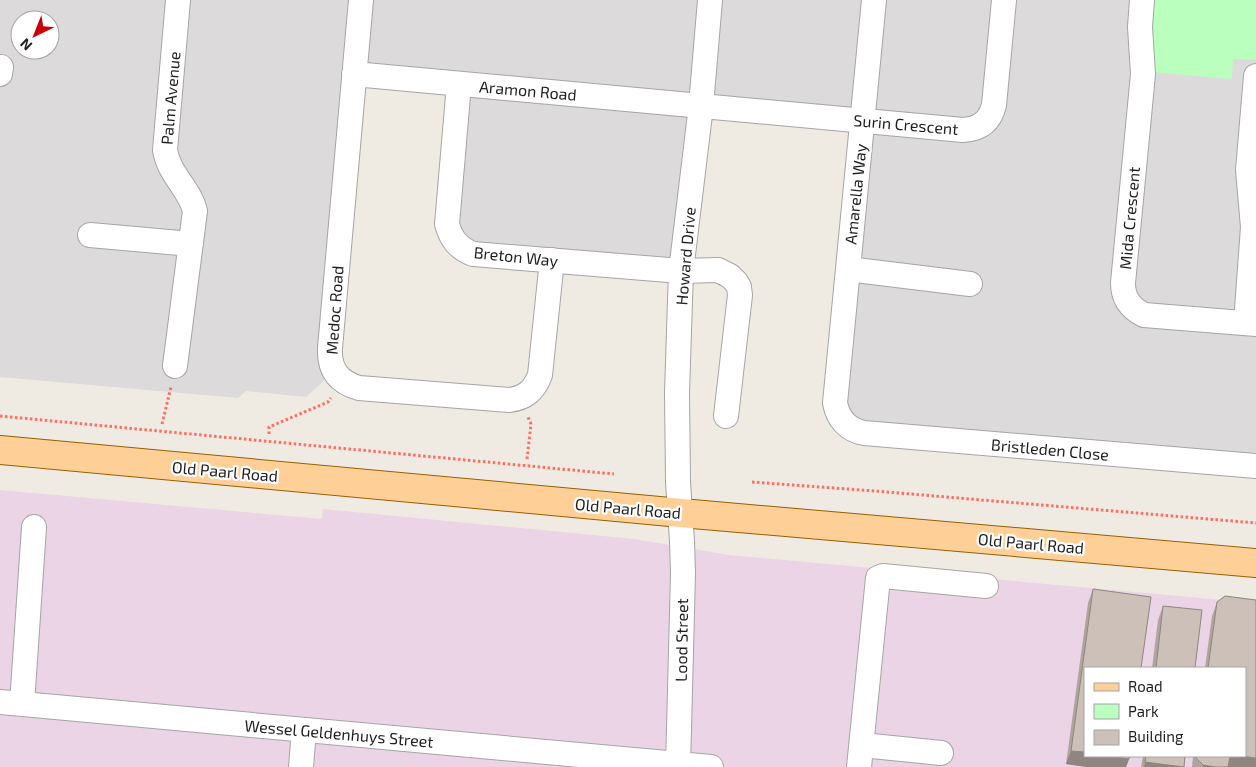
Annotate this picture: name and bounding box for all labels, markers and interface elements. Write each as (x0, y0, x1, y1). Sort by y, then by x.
north arrow (10, 10, 60, 60)
text: N (16, 35, 35, 55)
street label: Palm Avenue (156, 50, 184, 146)
street label: Aramon Road (478, 76, 578, 104)
street label: Surin Crescent (853, 110, 959, 138)
street label: Amarella Way (840, 142, 870, 245)
street label: Mida Crescent (1115, 166, 1143, 270)
street label: Howard Drive (671, 206, 699, 306)
street label: Breton Way (473, 242, 560, 270)
street label: Medoc Road (321, 265, 347, 355)
street label: Bristleden Close (990, 434, 1110, 464)
street label: Old Paarl Road (171, 457, 279, 485)
street label: Old Paarl Road (574, 494, 682, 522)
street label: Old Paarl Road (977, 529, 1085, 557)
street label: Lood Street (671, 598, 691, 682)
legend (1084, 667, 1246, 757)
text: Road (1128, 677, 1163, 695)
text: Park (1128, 702, 1159, 720)
street label: Wessel Geldenhuys Street (244, 715, 434, 751)
text: Building (1128, 727, 1184, 745)

